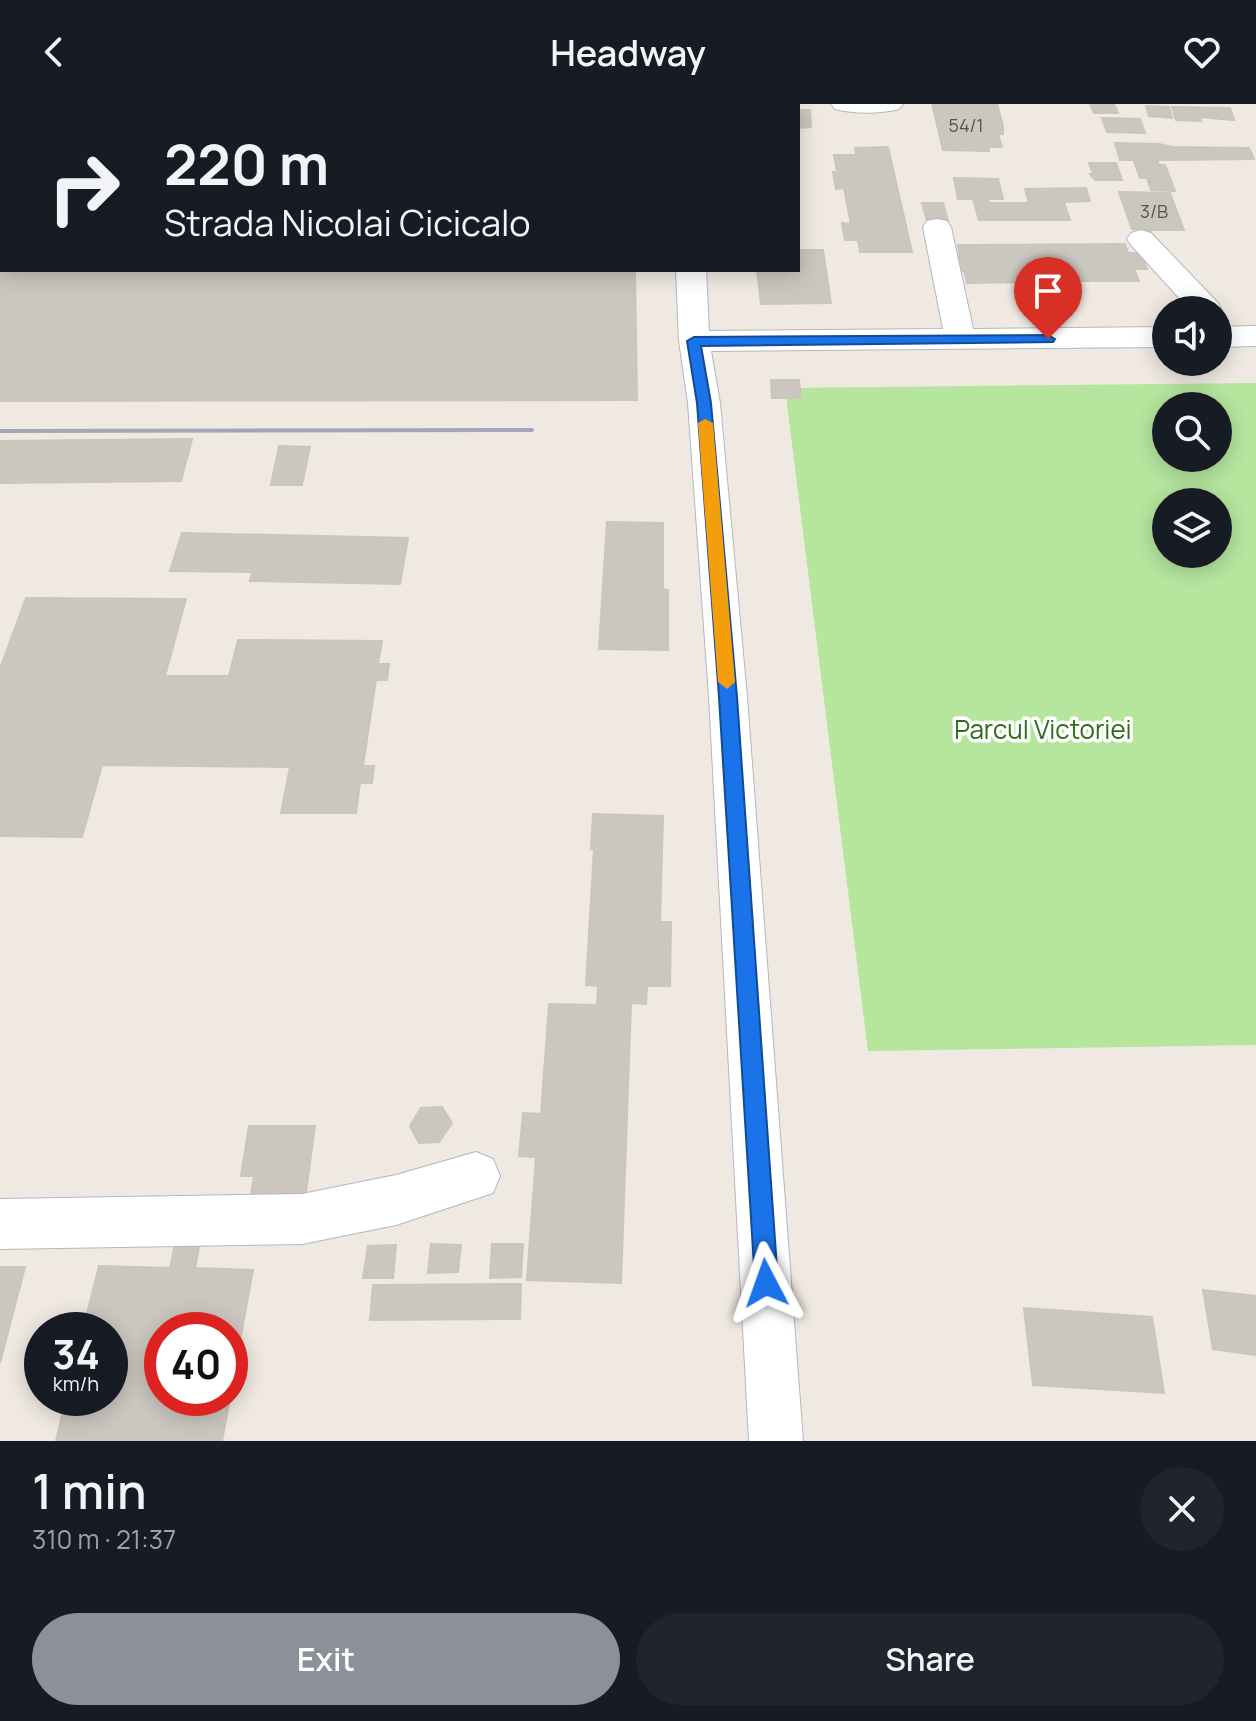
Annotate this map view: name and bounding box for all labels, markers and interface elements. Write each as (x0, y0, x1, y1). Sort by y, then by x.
text: Headway (550, 28, 706, 77)
icon: back (32, 30, 76, 74)
icon: heart (1180, 30, 1224, 74)
house number: 54/1 (948, 113, 984, 137)
text: 220 m (164, 125, 329, 202)
icon: right (32, 136, 136, 240)
text: Strada Nicolai Cicicalo (164, 198, 531, 247)
house number: 3/B (1140, 199, 1168, 223)
pin (1014, 257, 1082, 339)
icon: arrive (1026, 269, 1070, 313)
map controls (1152, 296, 1232, 568)
button: sound (1152, 296, 1232, 376)
button: search (1152, 392, 1232, 472)
button: layers (1152, 488, 1232, 568)
park label: Parcul Victoriei (954, 711, 1132, 747)
position arrow (724, 1241, 808, 1325)
speed limit sign: 40 (144, 1312, 248, 1416)
text: 34 (52, 1326, 100, 1381)
text: km/h (53, 1370, 99, 1397)
text: 1 min (32, 1458, 146, 1523)
button: close (1140, 1467, 1224, 1551)
text: 310 m · 21:37 (32, 1521, 176, 1557)
button: Exit (32, 1613, 620, 1705)
button: Share (636, 1613, 1224, 1705)

